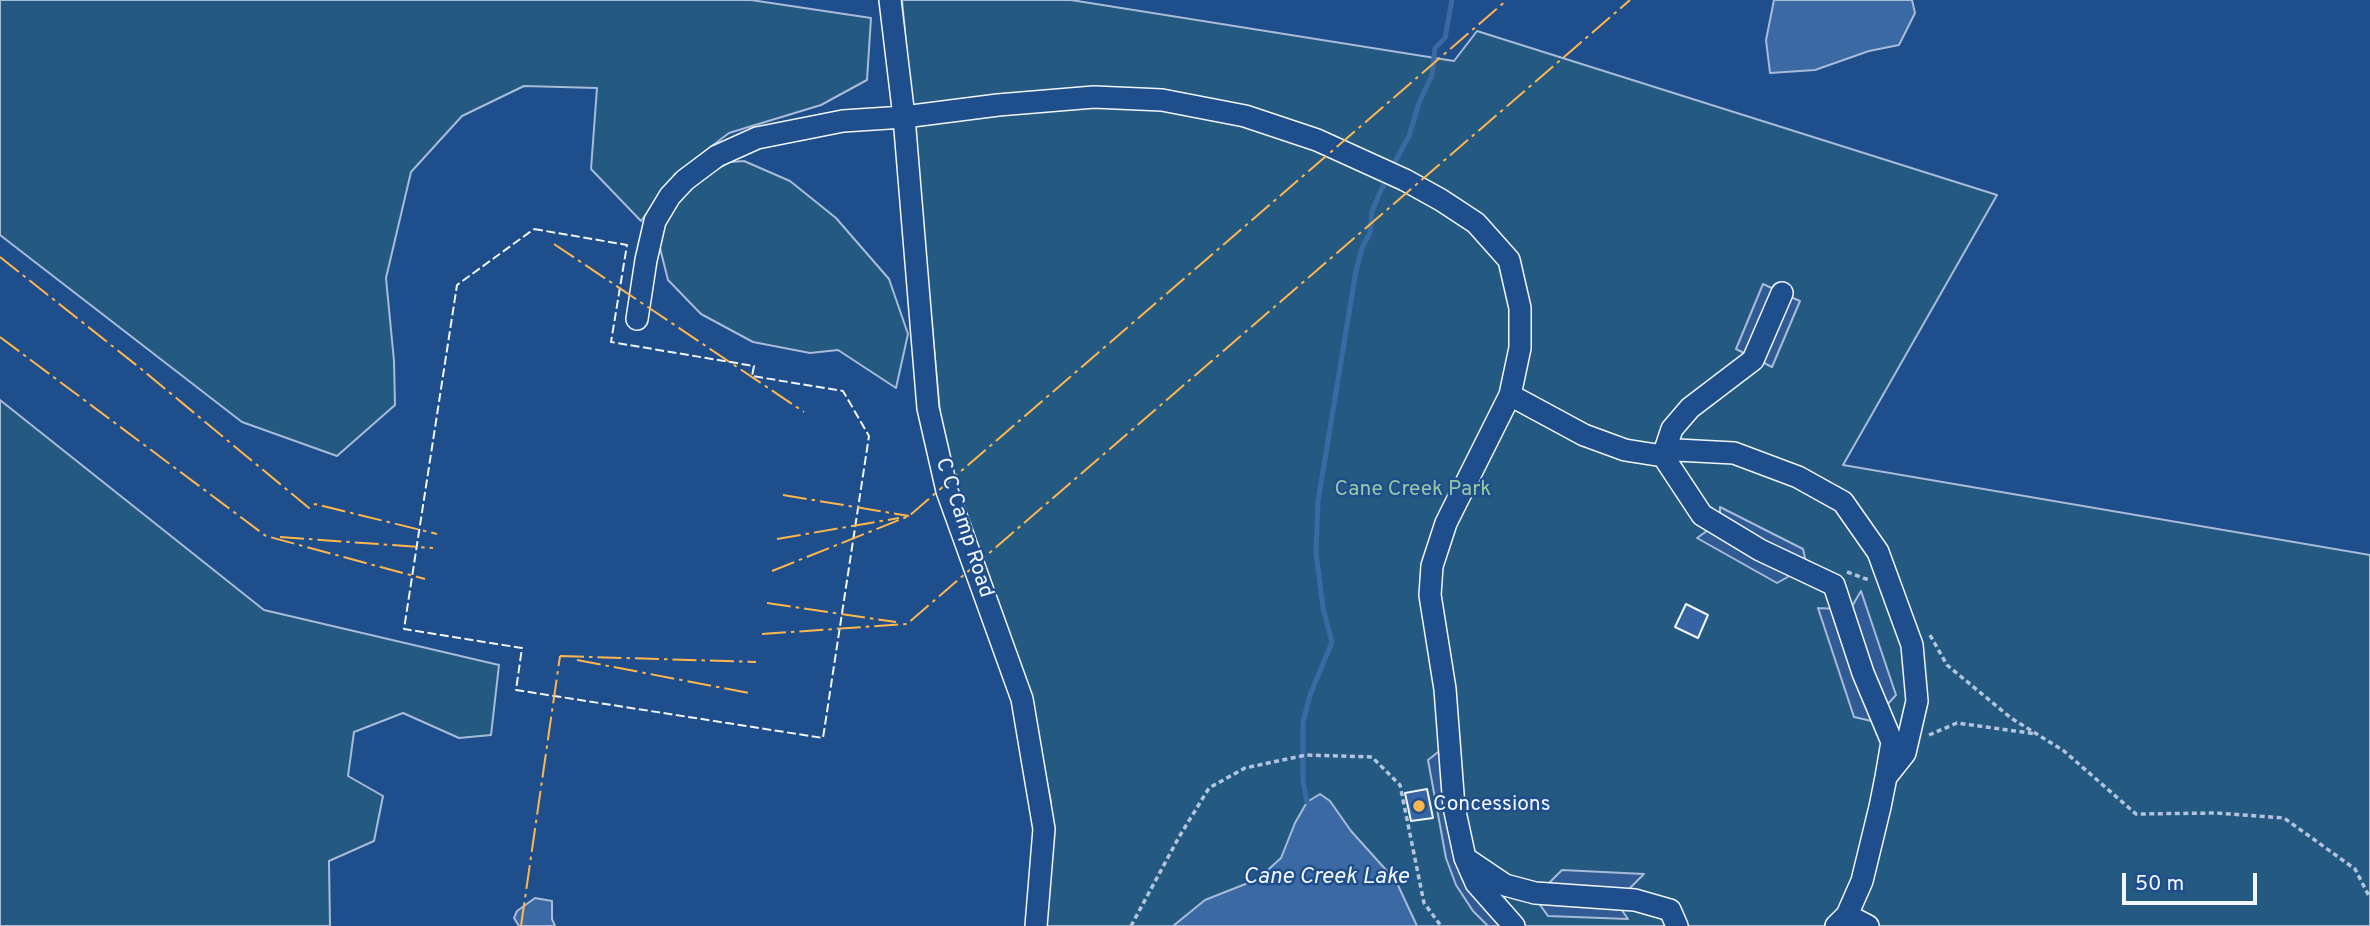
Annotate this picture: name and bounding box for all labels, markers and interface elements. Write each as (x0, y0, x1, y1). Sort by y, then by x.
street label: C C Camp Road (929, 455, 997, 601)
park label: Cane Creek Park (1335, 478, 1491, 504)
place label: Concessions (1433, 793, 1551, 819)
marker: Concessions (1411, 798, 1427, 814)
scale bar (2125, 860, 2260, 904)
water label: Cane Creek Lake (1243, 864, 1409, 892)
text: 50 m (2135, 871, 2184, 898)

